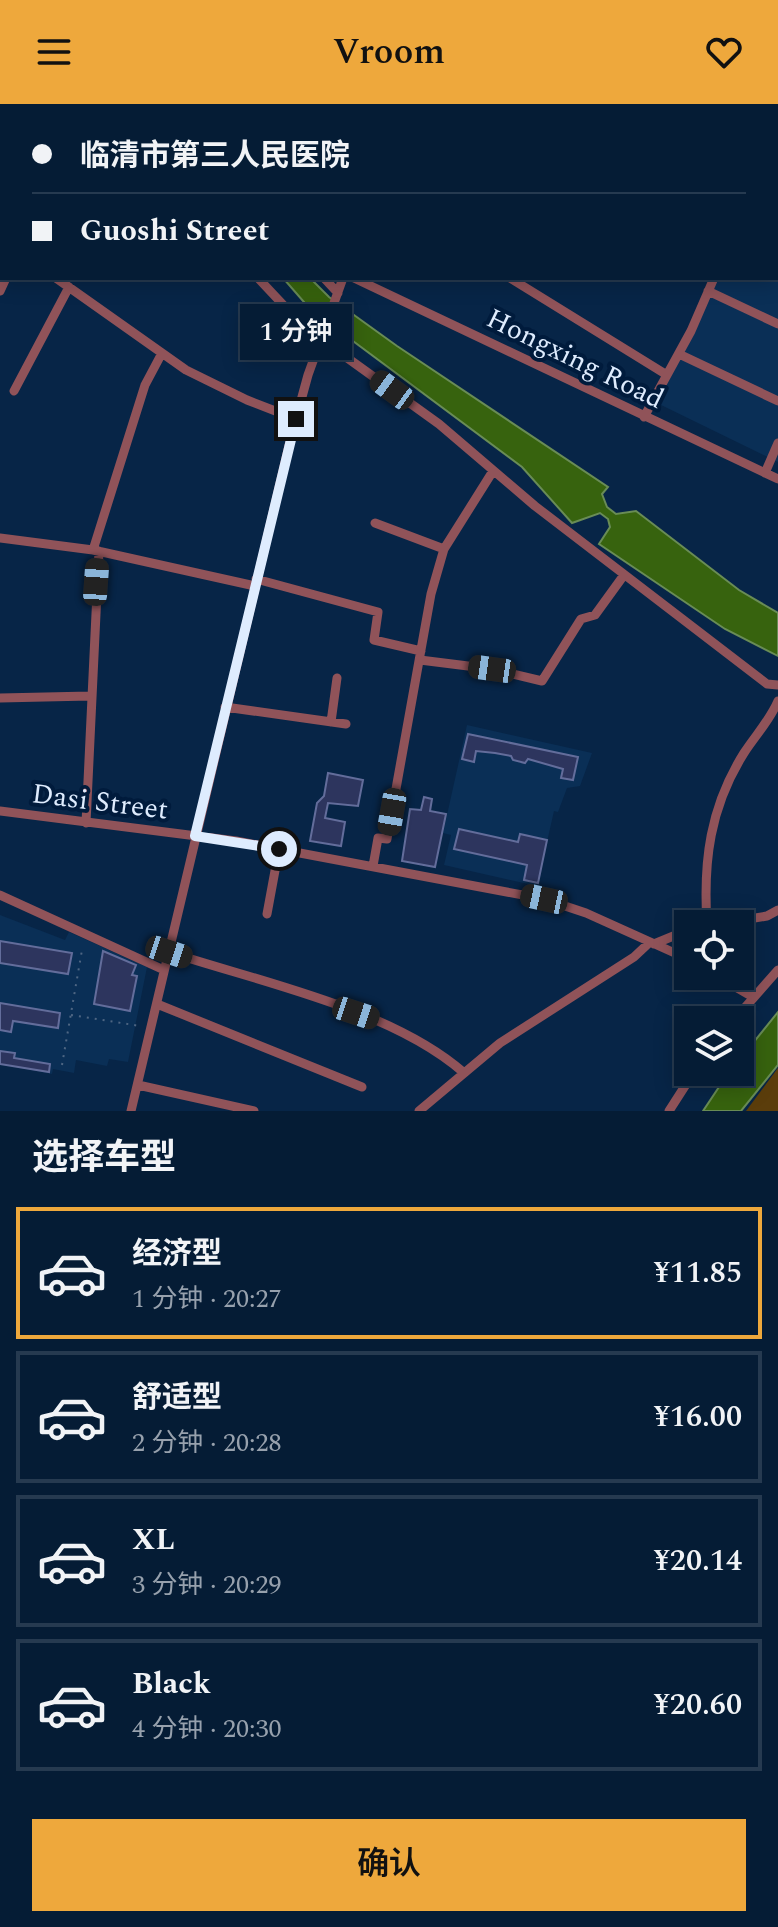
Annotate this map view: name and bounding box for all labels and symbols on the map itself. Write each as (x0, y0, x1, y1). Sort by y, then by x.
street label: Hongxing Road (479, 297, 671, 421)
callout: 1 分钟 (240, 303, 352, 359)
car (366, 366, 418, 414)
route end (278, 401, 314, 437)
car (82, 557, 110, 607)
car (467, 654, 517, 684)
street label: Dasi Street (30, 772, 171, 832)
car (376, 786, 408, 838)
route start (261, 831, 297, 867)
car (518, 882, 570, 916)
car (142, 933, 196, 971)
car (329, 994, 383, 1032)

